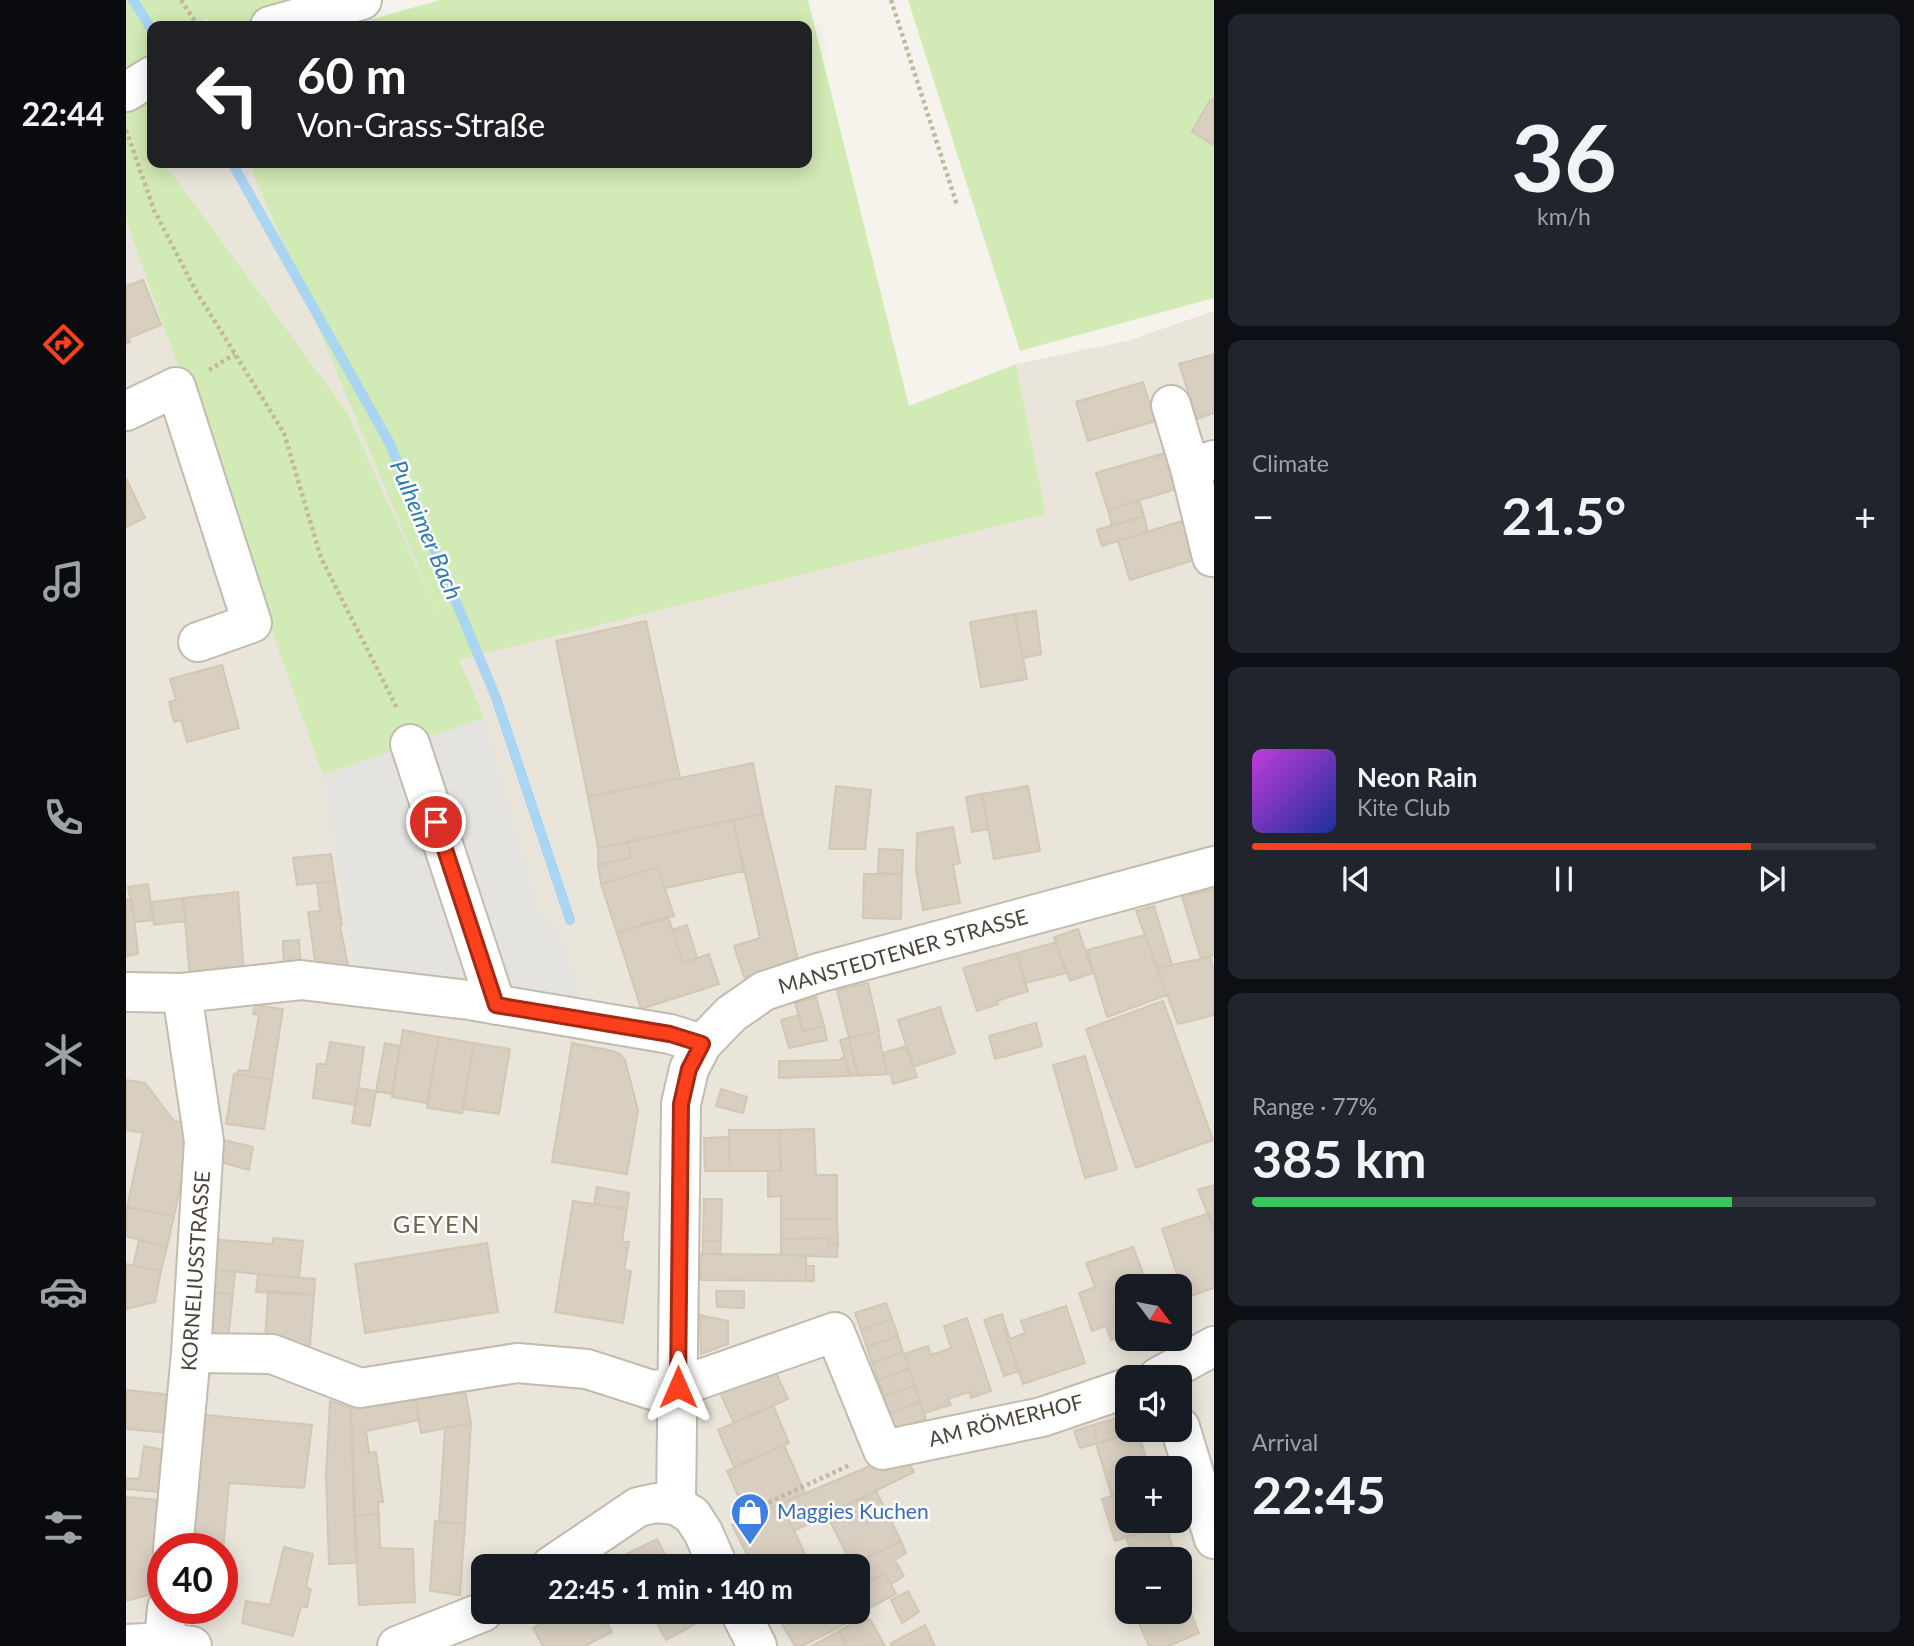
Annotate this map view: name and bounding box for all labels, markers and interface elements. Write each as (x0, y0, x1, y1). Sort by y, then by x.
text: 60 m (297, 46, 407, 104)
icon: left (182, 49, 273, 140)
text: 22:44 (22, 94, 104, 133)
text: 36 (1511, 102, 1617, 211)
text: Von-Grass-Straße (297, 105, 545, 144)
text: km/h (1537, 202, 1591, 230)
icon: directions (39, 320, 88, 369)
text: Climate (1252, 449, 1329, 477)
water label: Pulheimer Bach (385, 456, 469, 604)
text: 21.5° (1502, 484, 1626, 546)
text: − (1252, 493, 1274, 539)
text: + (1854, 493, 1876, 539)
icon: music (39, 557, 88, 606)
text: Neon Rain (1357, 761, 1477, 793)
pin (406, 792, 466, 852)
icon: phone (39, 793, 88, 842)
text: Kite Club (1357, 793, 1450, 821)
icon: arrive (417, 803, 455, 841)
icon: previous (1337, 860, 1375, 898)
icon: pause (1545, 860, 1583, 898)
icon: next (1753, 860, 1791, 898)
street label: MANSTEDTENER STRASSE (775, 903, 1030, 998)
icon: climate (39, 1030, 88, 1079)
text: Range · 77% (1252, 1092, 1377, 1120)
text: 385 km (1252, 1127, 1426, 1189)
street label: KORNELIUSSTRASSE (175, 1170, 214, 1372)
district label: GEYEN (393, 1209, 481, 1238)
icon: car (39, 1267, 88, 1316)
north arrow (1115, 1274, 1192, 1351)
map controls (1115, 1274, 1192, 1624)
position arrow (641, 1350, 715, 1424)
button: sound (1115, 1365, 1192, 1442)
street label: AM RÖMERHOF (926, 1388, 1086, 1451)
text: Arrival (1252, 1428, 1318, 1456)
button: + (1115, 1456, 1192, 1533)
text: 22:45 (1252, 1463, 1386, 1525)
shop icon: Maggies Kuchen (729, 1491, 771, 1546)
place label: Maggies Kuchen (777, 1498, 929, 1523)
icon: filters (39, 1503, 88, 1552)
speed limit sign: 40 (147, 1533, 238, 1624)
button: − (1115, 1547, 1192, 1624)
text: 22:45 · 1 min · 140 m (548, 1573, 793, 1605)

